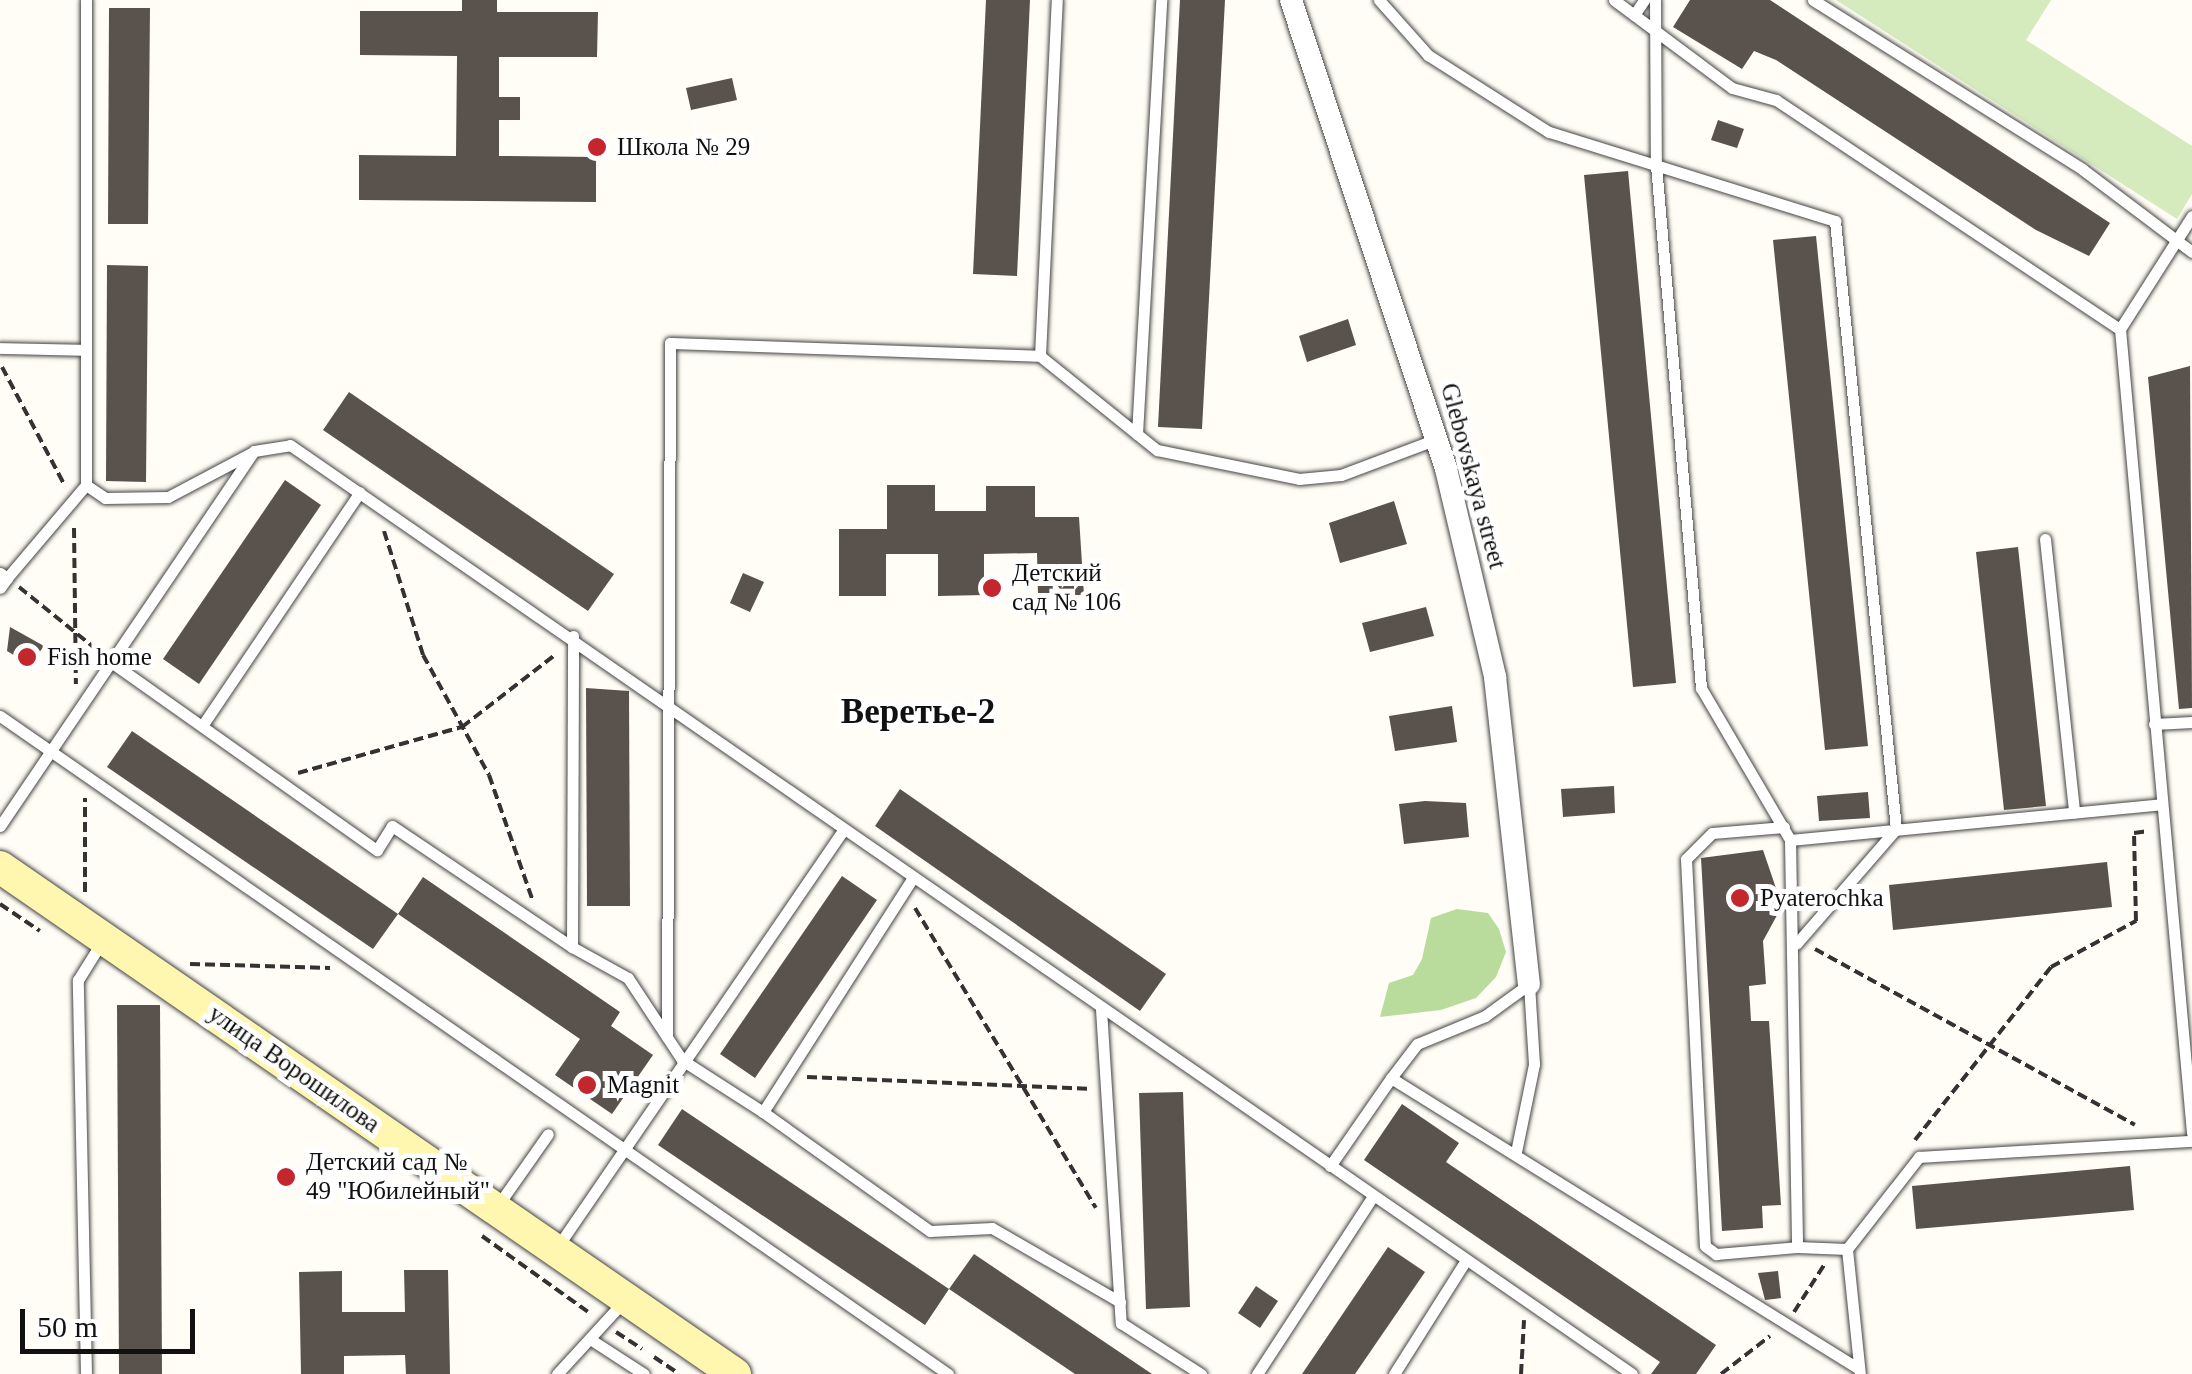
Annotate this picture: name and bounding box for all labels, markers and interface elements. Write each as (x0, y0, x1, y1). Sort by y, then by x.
place label: Школа № 29 (617, 132, 750, 162)
marker: Школа № 29 (586, 136, 608, 158)
street label: Glebovskaya street (1434, 380, 1512, 572)
place label: Детский сад № 106 (1012, 559, 1121, 618)
marker: Детский сад № 106 (981, 577, 1003, 599)
place label: Fish home (47, 642, 152, 672)
marker: Fish home (16, 646, 38, 668)
district label: Веретье-2 (841, 691, 995, 733)
place label: Pyaterochka (1760, 883, 1884, 913)
marker: Pyaterochka (1729, 887, 1751, 909)
street label: улица Ворошилова (203, 999, 385, 1139)
place label: Magnit (607, 1070, 679, 1100)
marker: Magnit (576, 1074, 598, 1096)
place label: Детский сад № 49 "Юбилейный" (306, 1148, 490, 1207)
marker: Детский сад № 49 "Юбилейный" (275, 1166, 297, 1188)
scale bar (25, 1289, 200, 1351)
text: 50 m (37, 1310, 98, 1343)

